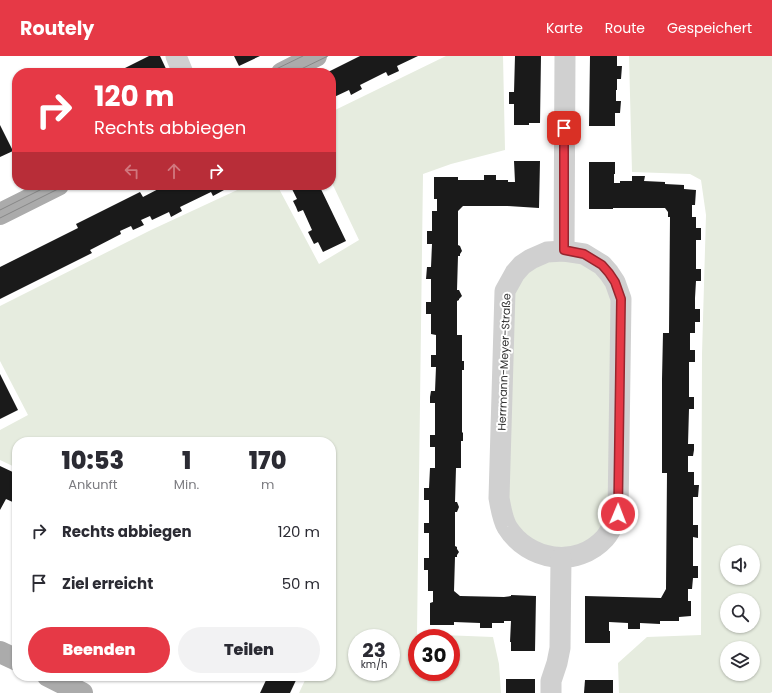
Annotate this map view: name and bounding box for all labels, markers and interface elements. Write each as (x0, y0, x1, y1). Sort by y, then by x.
text: Routely (20, 15, 94, 42)
text: Karte (546, 18, 583, 38)
text: Route (605, 18, 645, 38)
text: Gespeichert (667, 18, 752, 38)
text: 120 m (94, 77, 174, 116)
icon: right (28, 84, 80, 136)
pin (547, 111, 581, 145)
text: Rechts abbiegen (94, 115, 246, 140)
icon: arrive (553, 117, 575, 139)
icon: left (121, 160, 143, 182)
icon: ahead (163, 160, 185, 182)
icon: right (205, 160, 227, 182)
street label: Herrmann-Meyer-Straße (494, 293, 514, 431)
text: 10:53 (62, 444, 124, 477)
text: 1 (182, 444, 191, 477)
text: 170 (249, 444, 286, 477)
text: Ankunft (68, 475, 118, 494)
text: Min. (174, 475, 199, 494)
text: m (261, 475, 274, 494)
position arrow (597, 493, 639, 535)
icon: right (28, 520, 50, 542)
text: Rechts abbiegen (62, 521, 192, 542)
text: 120 m (278, 521, 320, 542)
map controls (720, 545, 760, 681)
button: sound (720, 545, 760, 585)
icon: arrive (28, 572, 50, 594)
text: Ziel erreicht (62, 573, 153, 594)
text: 50 m (282, 573, 320, 594)
button: search (720, 593, 760, 633)
button: Beenden (28, 627, 170, 673)
button: Teilen (178, 627, 320, 673)
speed limit sign: 30 (408, 629, 460, 681)
text: 23 (362, 636, 386, 664)
button: layers (720, 641, 760, 681)
text: km/h (361, 657, 387, 672)

